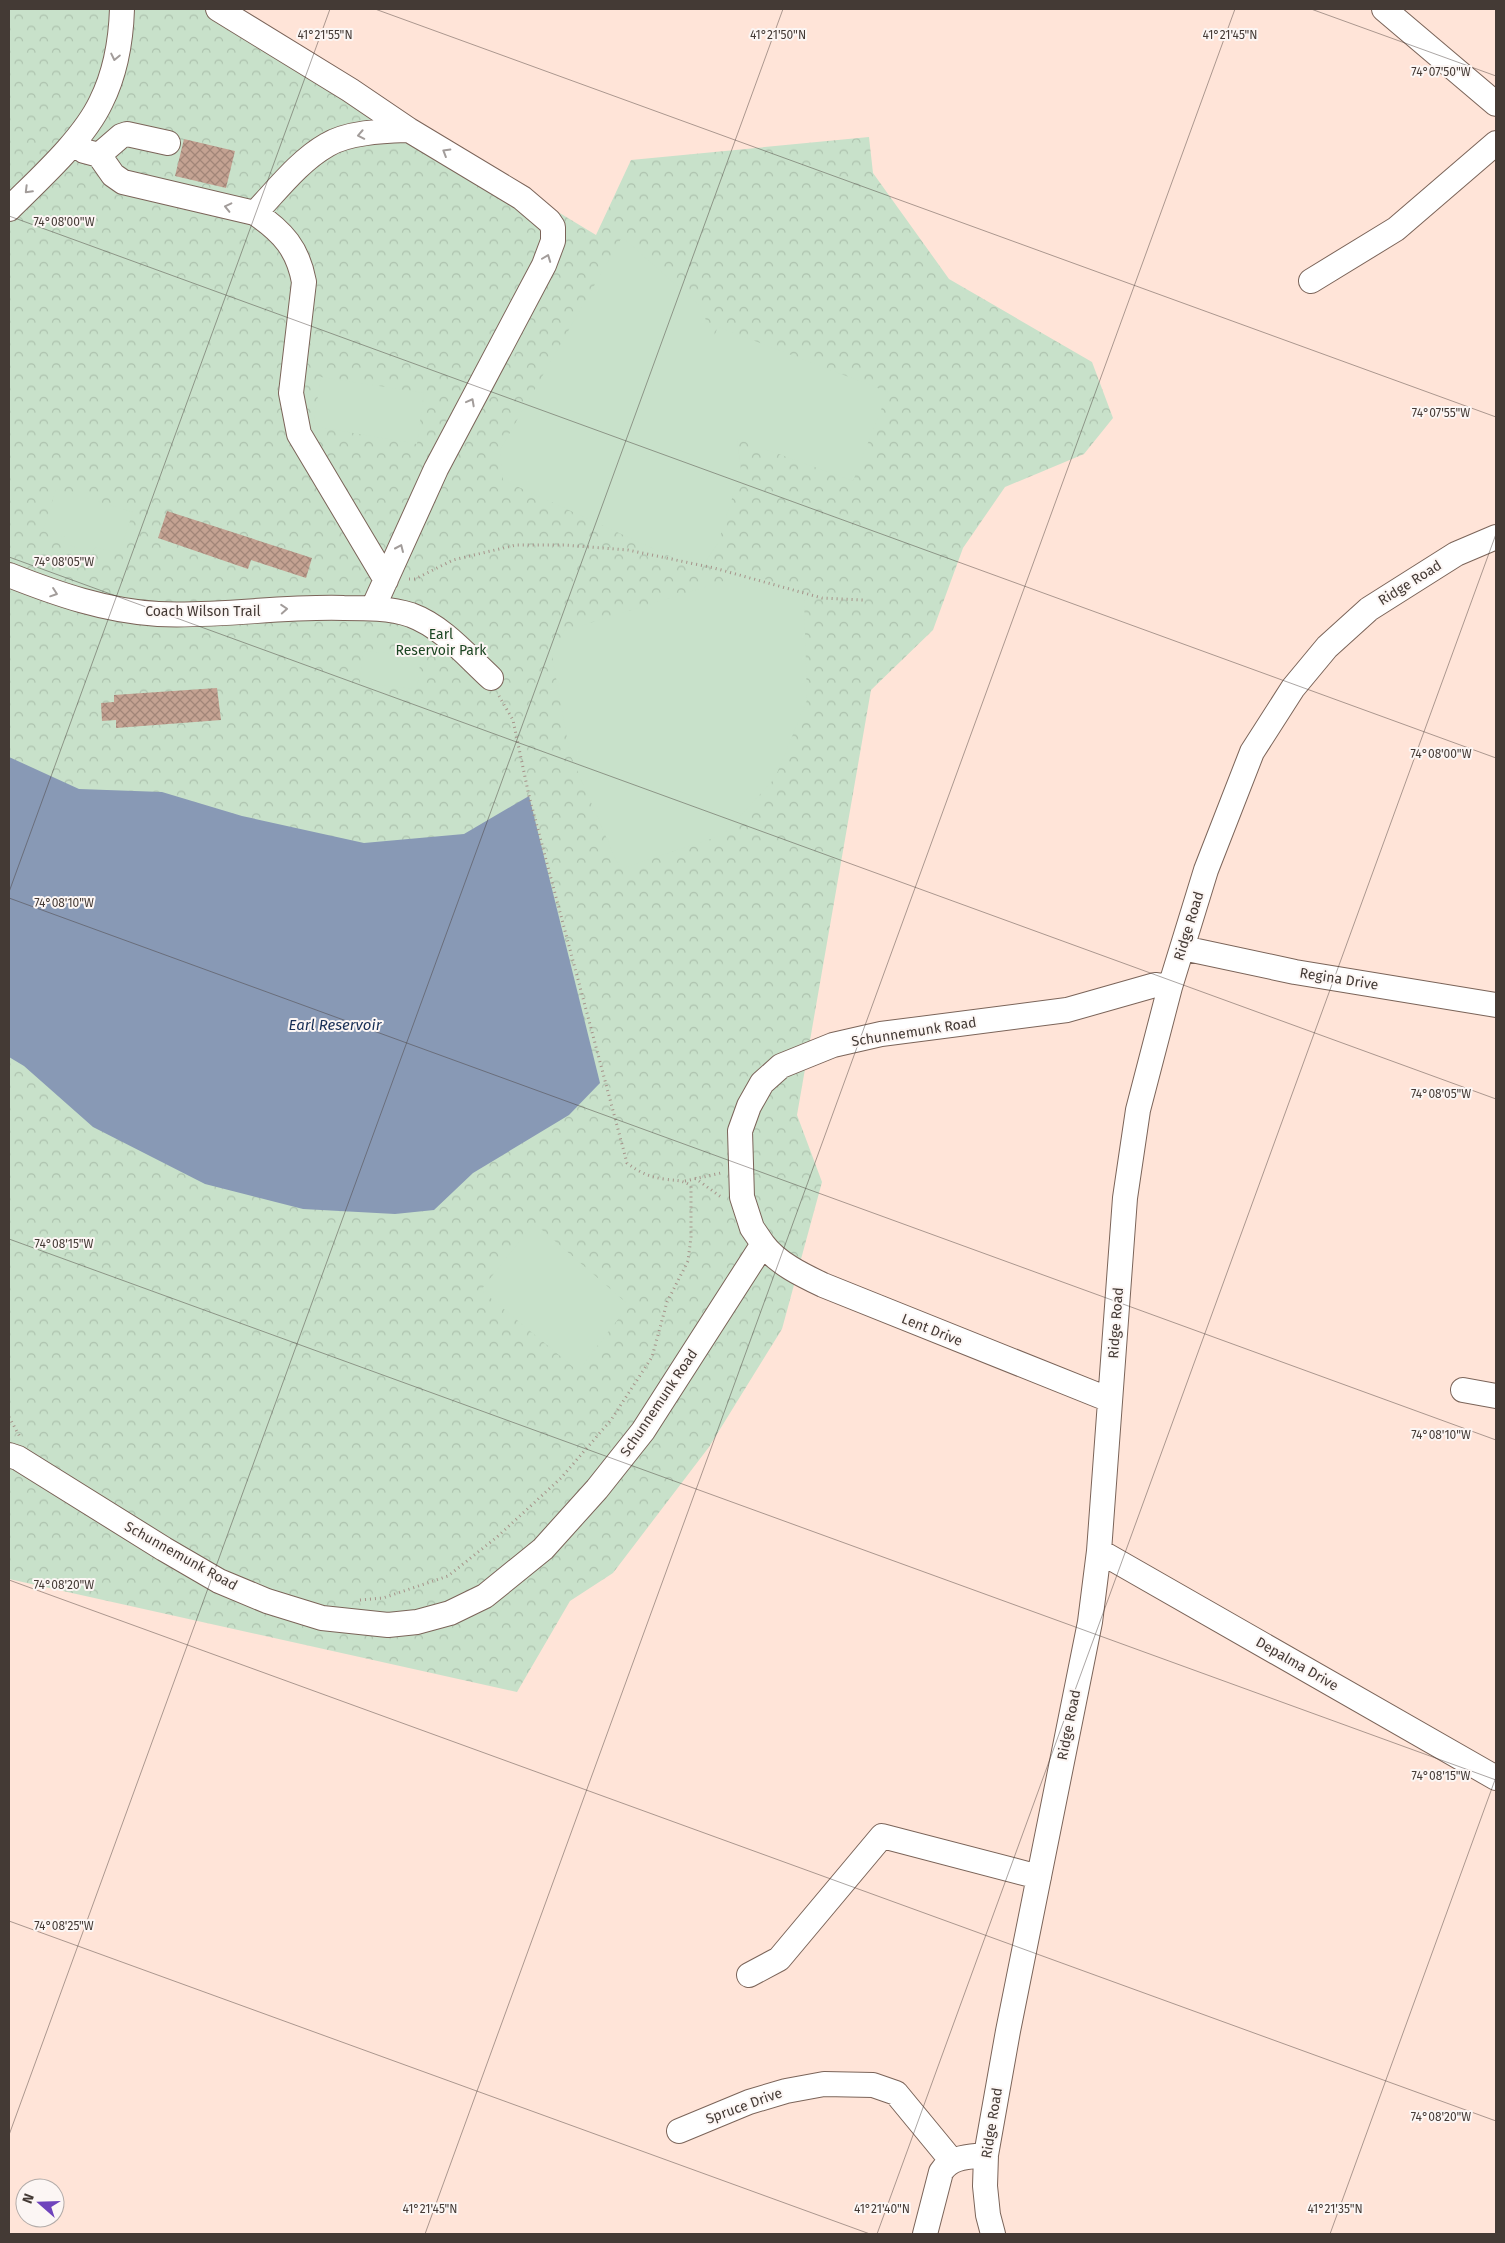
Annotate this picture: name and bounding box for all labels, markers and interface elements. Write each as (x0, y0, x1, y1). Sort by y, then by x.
text: 41°21'55"N (297, 28, 353, 42)
text: 41°21'50"N (750, 28, 806, 42)
text: 41°21'45"N (1202, 28, 1258, 42)
one-way arrow (111, 52, 121, 61)
text: 74°07'50"W (1411, 65, 1471, 79)
one-way arrow (356, 129, 365, 140)
one-way arrow (443, 149, 452, 159)
one-way arrow (25, 184, 34, 193)
one-way arrow (224, 202, 233, 213)
text: 74°08'00"W (33, 215, 95, 229)
one-way arrow (540, 254, 551, 263)
one-way arrow (465, 398, 475, 407)
text: 74°07'55"W (1412, 406, 1470, 420)
one-way arrow (394, 544, 405, 553)
text: 74°08'05"W (34, 555, 94, 569)
street label: Ridge Road (1375, 557, 1445, 609)
one-way arrow (49, 587, 58, 597)
street label: Coach Wilson Trail (145, 603, 261, 620)
one-way arrow (280, 604, 288, 615)
park label: Earl Reservoir Park (395, 626, 487, 659)
text: 74°08'00"W (1410, 747, 1472, 761)
street label: Ridge Road (1170, 889, 1208, 963)
text: 74°08'10"W (34, 896, 94, 910)
street label: Regina Drive (1298, 964, 1380, 994)
street label: Schunnemunk Road (850, 1014, 978, 1050)
water label: Earl Reservoir (289, 1016, 383, 1034)
text: 74°08'05"W (1411, 1087, 1471, 1101)
text: 74°08'15"W (35, 1237, 93, 1251)
street label: Ridge Road (1105, 1287, 1127, 1359)
street label: Lent Drive (899, 1310, 965, 1350)
street label: Schunnemunk Road (617, 1346, 701, 1460)
text: 74°08'10"W (1411, 1428, 1471, 1442)
street label: Schunnemunk Road (122, 1518, 240, 1594)
text: 74°08'20"W (34, 1578, 94, 1592)
street label: Depalma Drive (1253, 1633, 1341, 1695)
street label: Ridge Road (1054, 1688, 1084, 1762)
text: 74°08'15"W (1412, 1769, 1470, 1783)
text: 74°08'25"W (34, 1919, 94, 1933)
street label: Spruce Drive (703, 2084, 785, 2128)
street label: Ridge Road (978, 2086, 1006, 2160)
text: 74°08'20"W (1411, 2110, 1471, 2124)
north arrow (15, 2178, 65, 2228)
text: N (19, 2191, 38, 2206)
text: 41°21'45"N (402, 2202, 458, 2216)
text: 41°21'40"N (854, 2202, 910, 2216)
text: 41°21'35"N (1307, 2202, 1363, 2216)

